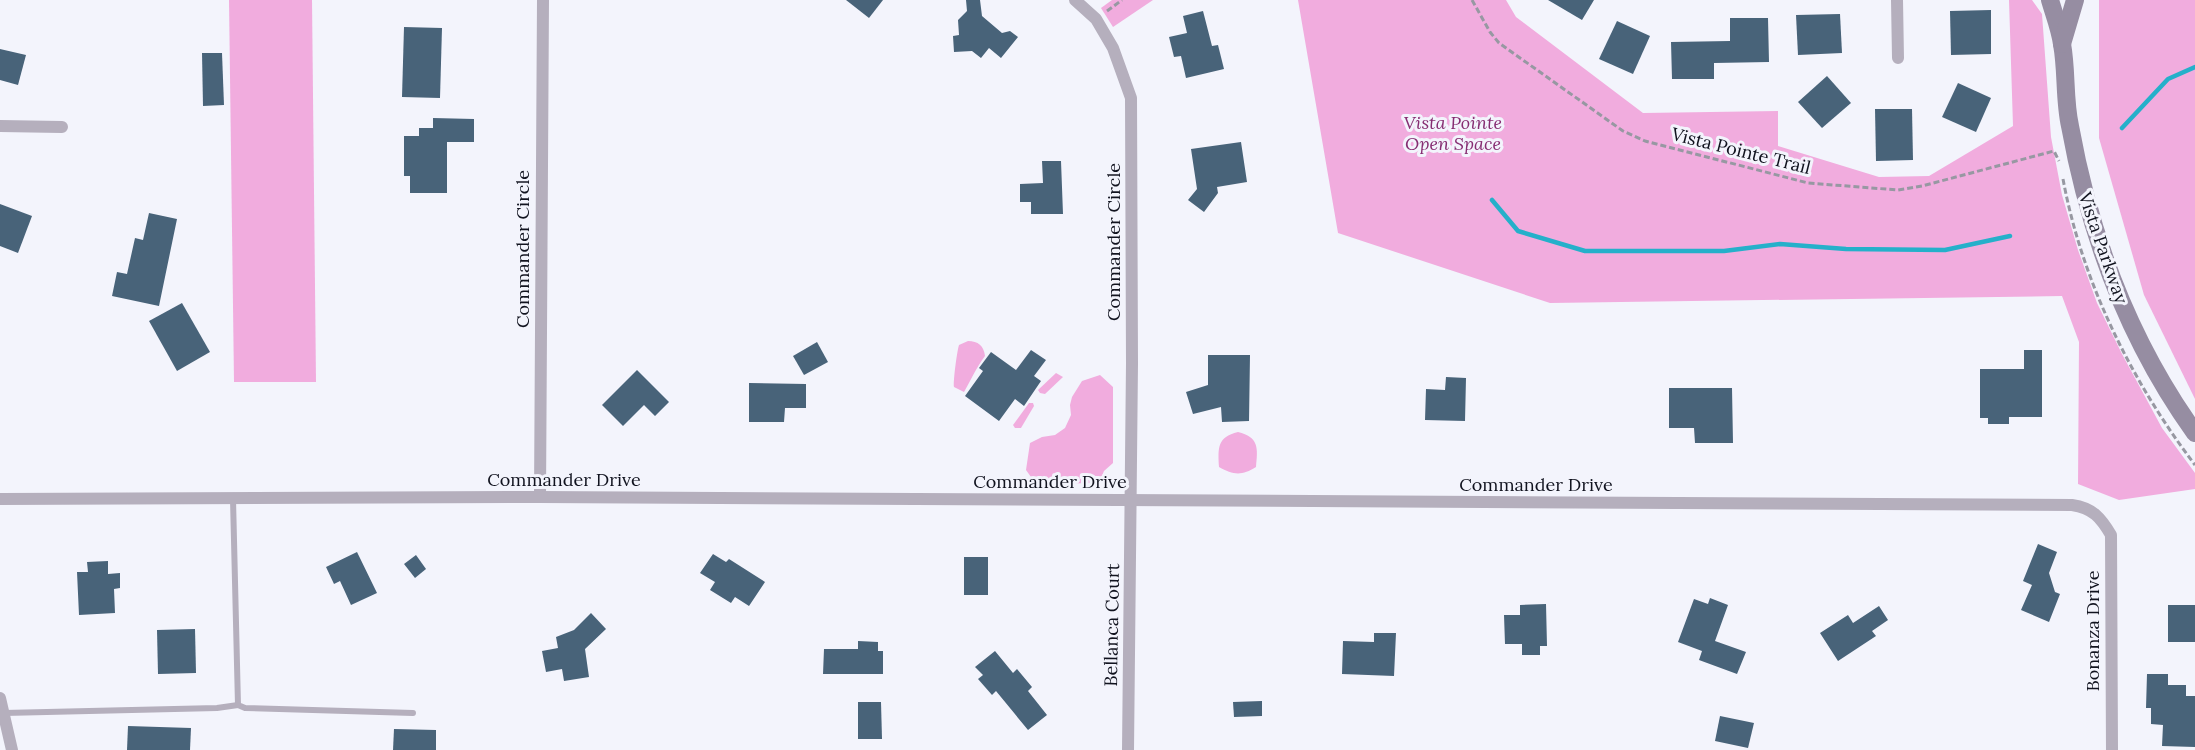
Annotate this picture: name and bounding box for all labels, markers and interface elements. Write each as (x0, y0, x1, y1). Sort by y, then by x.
park label: Vista Pointe Open Space (1404, 111, 1502, 155)
street label: Vista Pointe Trail (1668, 122, 1813, 179)
street label: Commander Circle (1102, 163, 1125, 321)
street label: Commander Circle (511, 170, 534, 328)
street label: Vista Parkway (2073, 188, 2133, 307)
street label: Commander Drive (487, 468, 641, 491)
street label: Commander Drive (973, 470, 1127, 493)
street label: Commander Drive (1459, 473, 1613, 496)
street label: Bellanca Court (1099, 563, 1124, 687)
street label: Bonanza Drive (2081, 570, 2104, 692)

